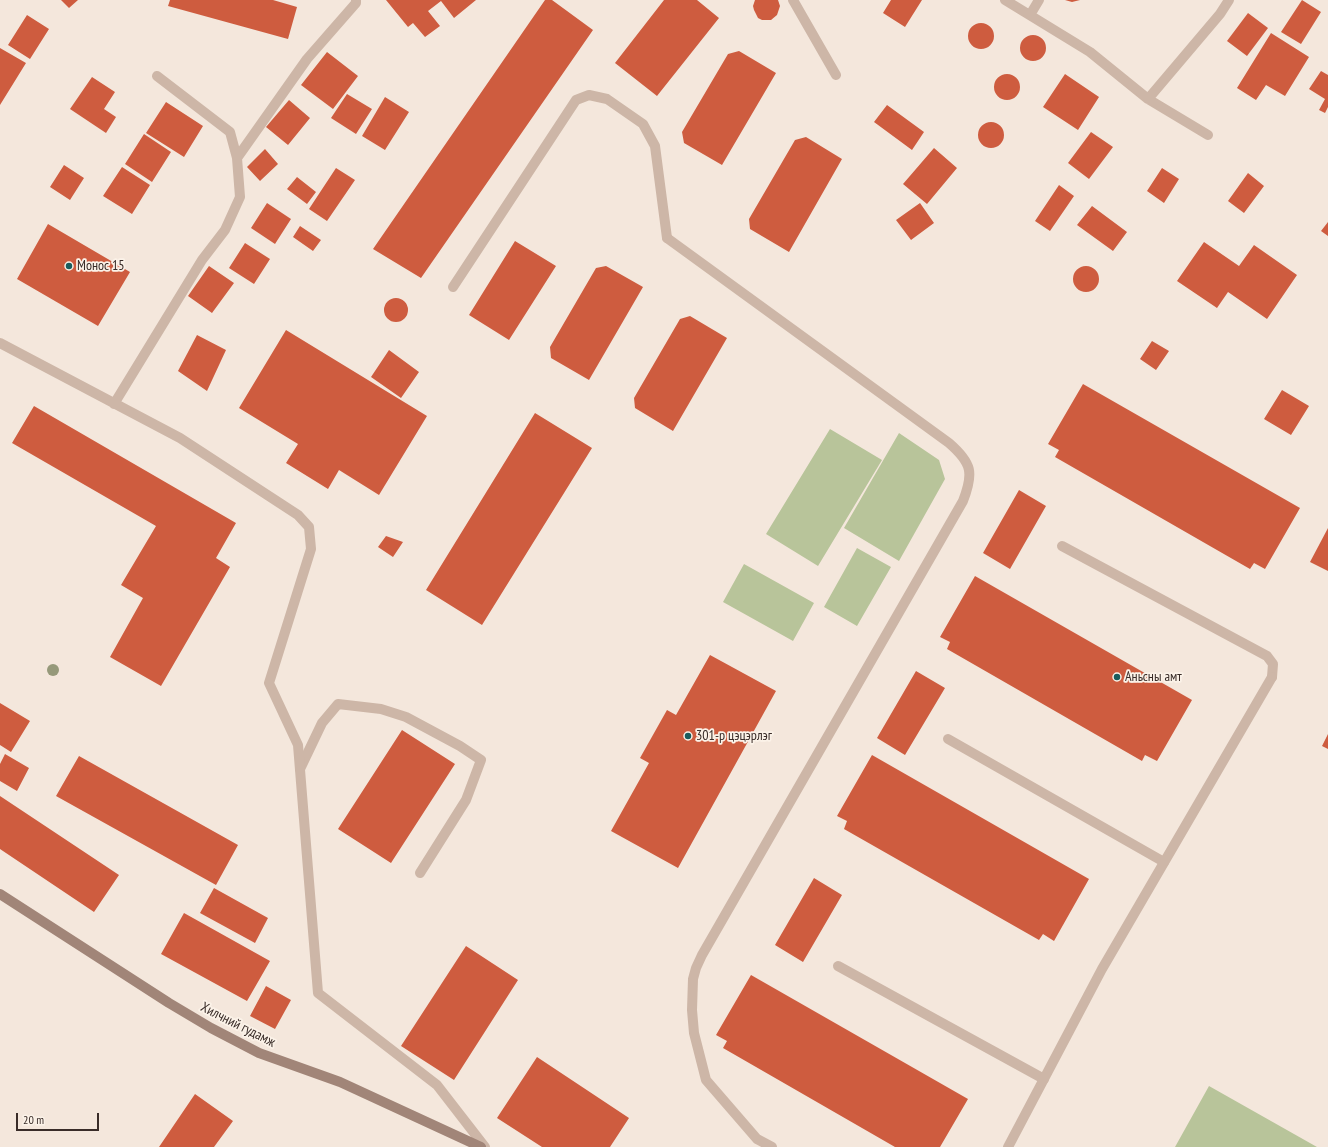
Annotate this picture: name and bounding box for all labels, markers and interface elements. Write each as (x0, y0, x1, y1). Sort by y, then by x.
place label: Монос 15 (77, 258, 125, 274)
marker: Монос 15 (64, 261, 74, 271)
place label: Аньсны амт (1125, 669, 1182, 685)
marker: Аньсны амт (1112, 672, 1122, 682)
place label: 301-р цэцэрлэг (696, 728, 772, 744)
marker: 301-р цэцэрлэг (683, 731, 693, 741)
street label: Хилчний гудамж (198, 999, 278, 1051)
scale bar (18, 1105, 101, 1131)
text: 20 m (23, 1112, 44, 1127)

